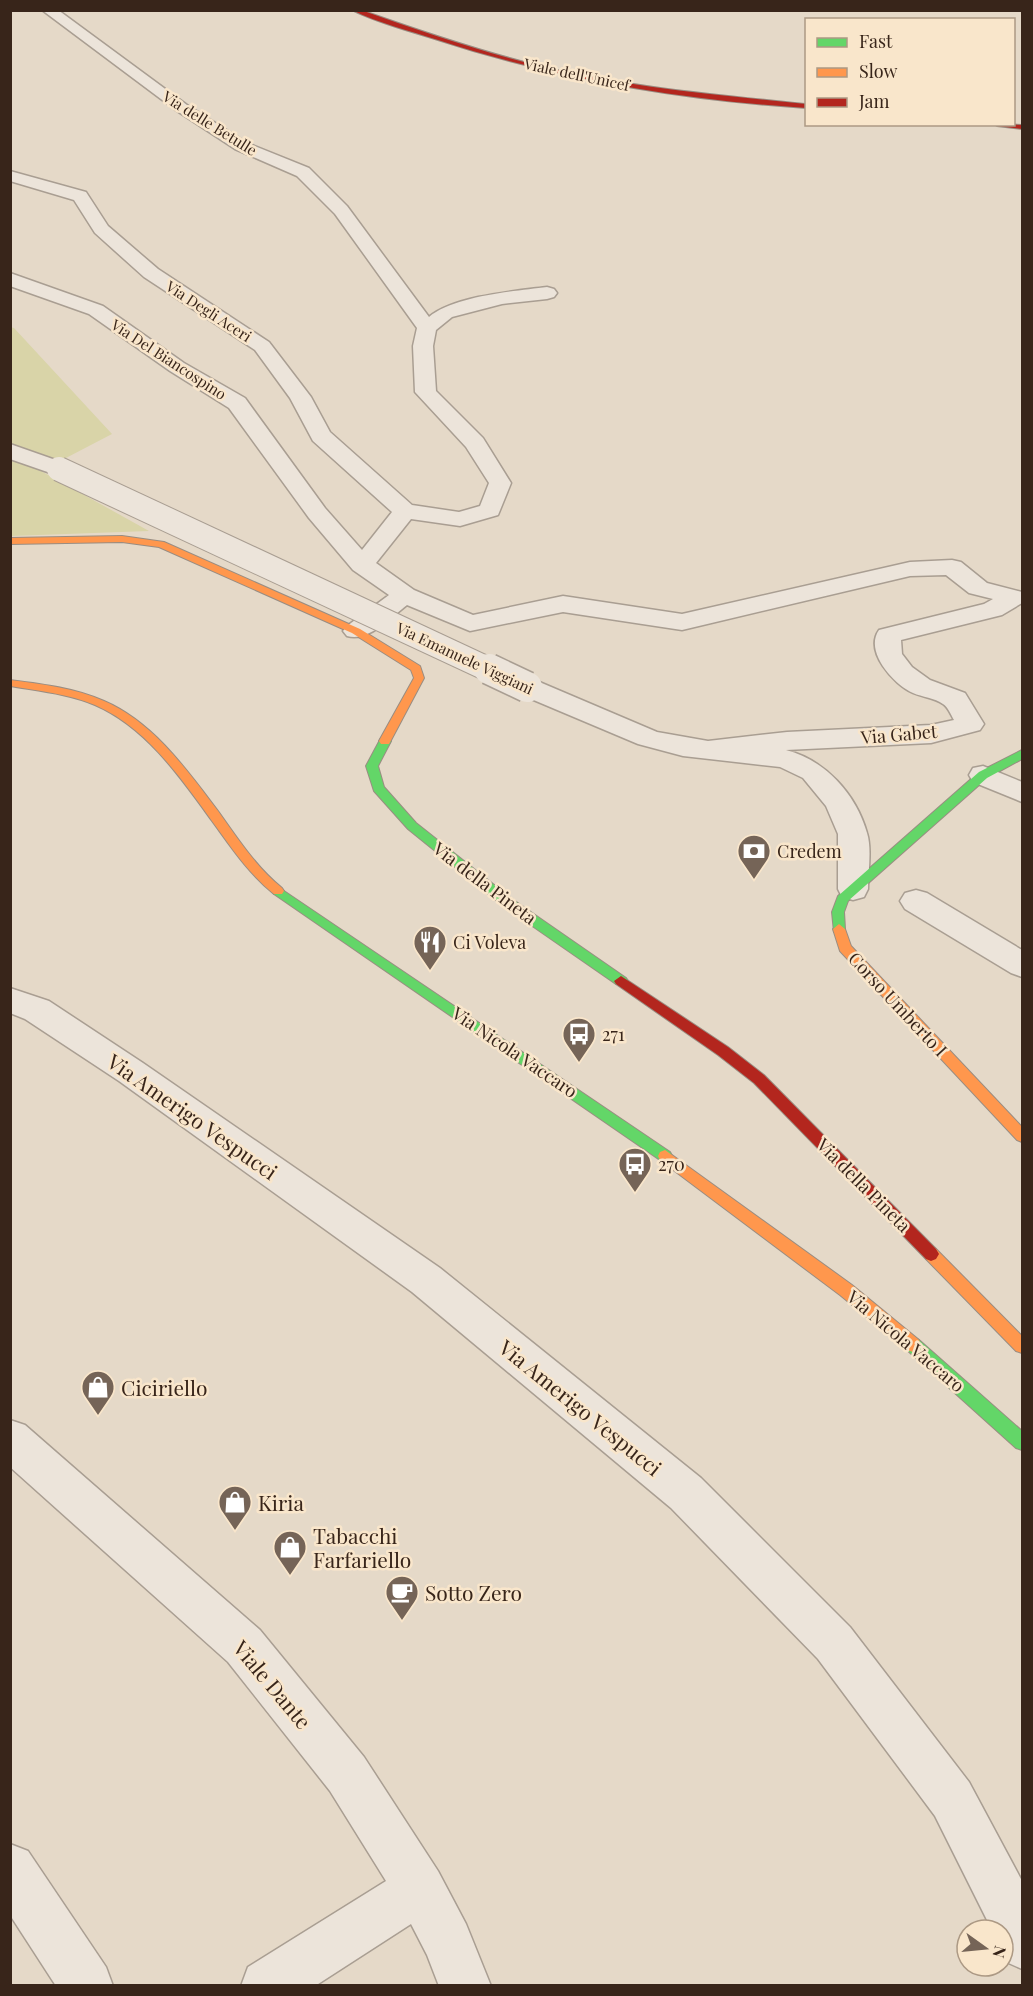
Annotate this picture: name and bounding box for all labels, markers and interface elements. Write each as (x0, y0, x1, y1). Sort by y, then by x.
legend (805, 18, 1015, 126)
text: Fast (859, 29, 893, 53)
street label: Viale dell'Unicef (521, 53, 633, 95)
text: Slow (859, 59, 897, 83)
street label: Via delle Betulle (158, 86, 261, 160)
text: Jam (858, 89, 889, 113)
street label: Via Degli Aceri (162, 275, 256, 346)
street label: Via Del Biancospino (107, 314, 230, 404)
street label: Via Emanuele Viggiani (392, 617, 537, 699)
street label: Via Gabet (859, 719, 939, 749)
bank icon: Credem (736, 833, 772, 880)
street label: Via della Pineta (428, 836, 542, 930)
place label: Credem (777, 839, 842, 863)
restaurant icon: Ci Voleva (412, 924, 448, 971)
place label: Ci Voleva (453, 930, 526, 954)
street label: Corso Umberto I (843, 947, 953, 1061)
street label: Via Nicola Vaccaro (447, 1001, 583, 1103)
bus stop icon: 271 (561, 1016, 597, 1063)
place label: 271 (602, 1022, 625, 1046)
street label: Via Amerigo Vespucci (102, 1046, 284, 1185)
street label: Via della Pineta (811, 1132, 916, 1237)
bus stop icon: 270 (617, 1146, 653, 1193)
place label: 270 (658, 1152, 685, 1176)
street label: Via Nicola Vaccaro (841, 1284, 970, 1397)
street label: Via Amerigo Vespucci (493, 1332, 668, 1481)
shop icon: Ciciriello (80, 1369, 116, 1416)
place label: Ciciriello (121, 1373, 207, 1401)
shop icon: Kiria (217, 1484, 253, 1531)
place label: Kiria (258, 1488, 304, 1516)
place label: Tabacchi Farfariello (313, 1521, 411, 1573)
shop icon: Tabacchi Farfariello (272, 1529, 308, 1576)
cafe icon: Sotto Zero (384, 1574, 420, 1621)
place label: Sotto Zero (425, 1578, 522, 1606)
street label: Viale Dante (227, 1633, 318, 1734)
north arrow (955, 1918, 1015, 1978)
text: N (988, 1944, 1012, 1961)

